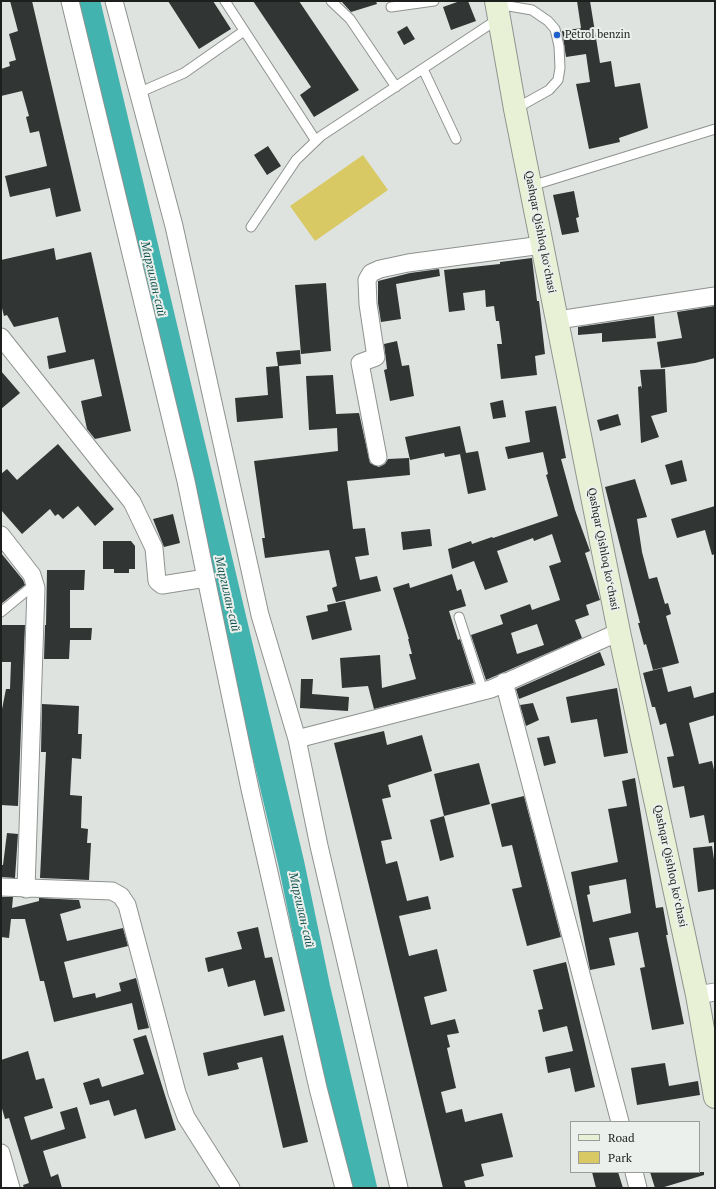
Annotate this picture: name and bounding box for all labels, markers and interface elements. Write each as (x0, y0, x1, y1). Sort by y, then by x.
place label: Petrol benzin (565, 28, 630, 42)
marker: Petrol benzin (552, 30, 562, 40)
street label: Qashqar Qishloq koʻchasi (522, 170, 558, 294)
water label: Маргилан-сай (137, 240, 169, 318)
street label: Qashqar Qishloq koʻchasi (585, 487, 621, 611)
water label: Маргилан-сай (211, 555, 243, 633)
street label: Qashqar Qishloq koʻchasi (651, 804, 689, 928)
water label: Маргилан-сай (285, 871, 317, 949)
legend (570, 1121, 700, 1173)
text: Road (608, 1130, 635, 1145)
text: Park (608, 1150, 632, 1165)

